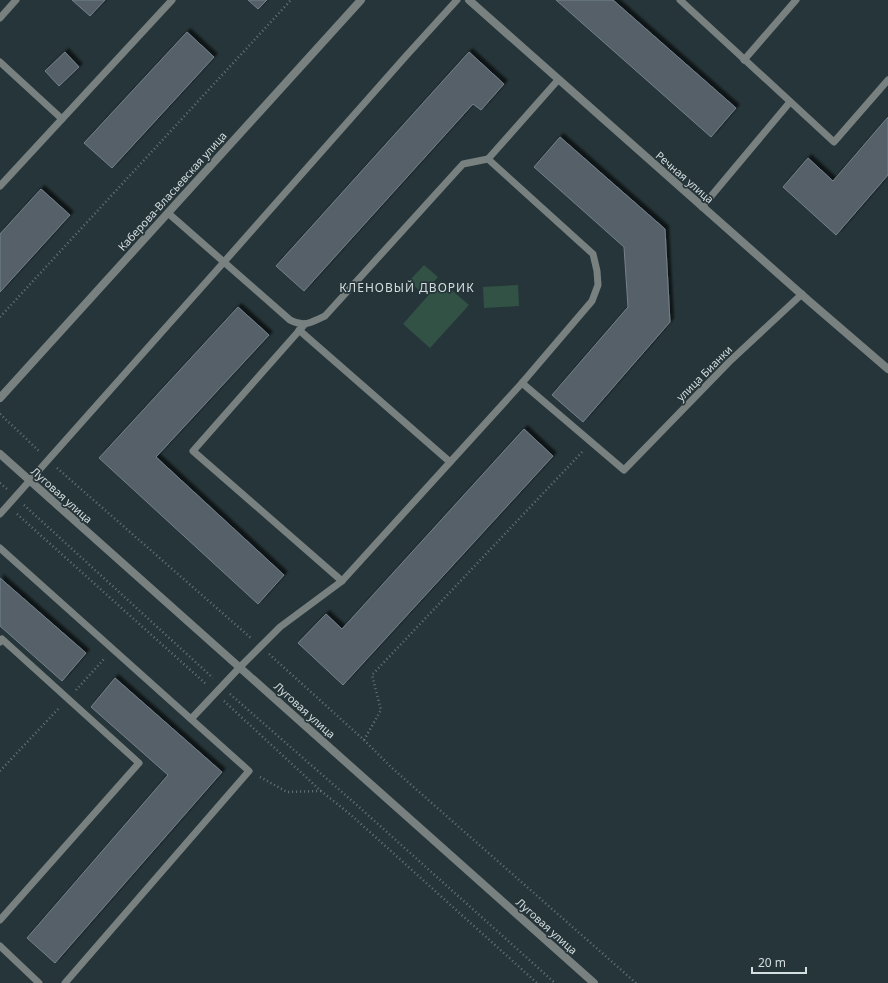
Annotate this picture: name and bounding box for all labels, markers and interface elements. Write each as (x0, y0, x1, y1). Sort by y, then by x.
street label: Каберова-Власьевская улица (114, 128, 230, 254)
street label: Речная улица (653, 148, 717, 206)
district label: КЛЕНОВЫЙ ДВОРИК (339, 279, 475, 296)
street label: улица Бианки (673, 342, 735, 404)
street label: Луговая улица (28, 464, 96, 526)
street label: Луговая улица (271, 679, 339, 741)
street label: Луговая улица (513, 895, 581, 957)
scale bar (752, 949, 806, 975)
text: 20 m (758, 954, 786, 971)

